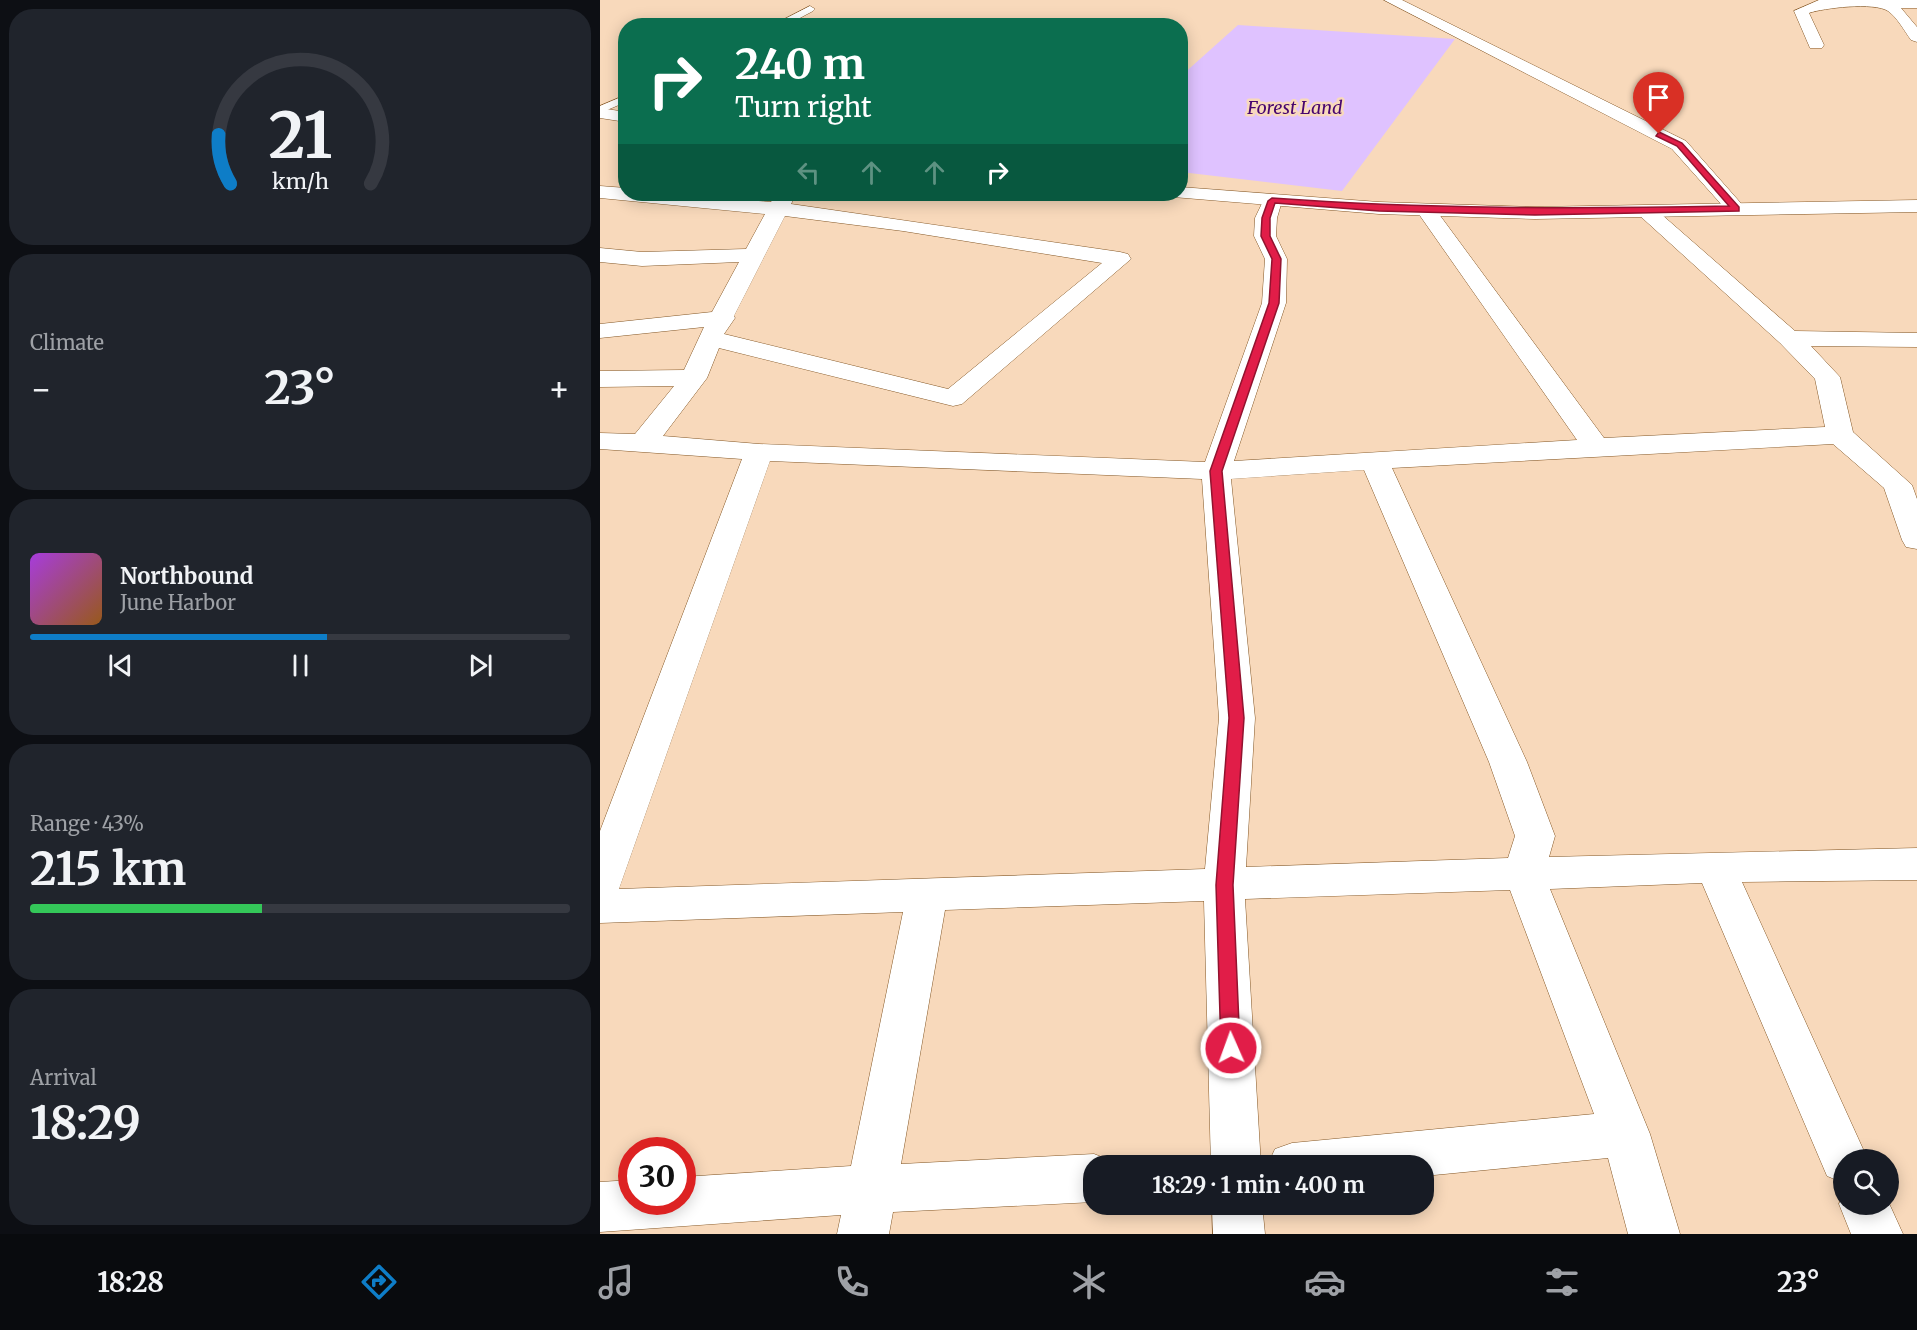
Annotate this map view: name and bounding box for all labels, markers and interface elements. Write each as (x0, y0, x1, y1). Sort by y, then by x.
text: 240 m (735, 38, 865, 90)
icon: right (636, 42, 714, 120)
pin (1633, 72, 1684, 134)
icon: arrive (1642, 81, 1675, 114)
text: Turn right (735, 90, 872, 124)
park label: Forest Land (1246, 96, 1343, 119)
text: 21 (268, 97, 332, 175)
icon: left (792, 156, 825, 189)
icon: ahead (855, 156, 888, 189)
icon: ahead (918, 156, 951, 189)
icon: right (981, 156, 1014, 189)
text: km/h (272, 168, 328, 195)
text: Climate (30, 330, 104, 355)
text: 23° (264, 360, 336, 416)
text: − (30, 369, 52, 410)
text: + (548, 369, 570, 410)
text: Northbound (120, 562, 253, 590)
text: June Harbor (120, 590, 236, 615)
icon: previous (104, 649, 137, 682)
icon: pause (284, 649, 317, 682)
icon: next (464, 649, 497, 682)
text: Range · 43% (30, 811, 144, 836)
text: 215 km (30, 841, 186, 897)
position arrow (1199, 1016, 1263, 1080)
text: Arrival (30, 1065, 97, 1090)
text: 18:29 (30, 1095, 141, 1151)
speed limit sign: 30 (618, 1137, 696, 1215)
map controls (1833, 1149, 1899, 1215)
button: search (1833, 1149, 1899, 1215)
text: 18:29 · 1 min · 400 m (1152, 1171, 1365, 1199)
icon: directions (358, 1261, 400, 1303)
icon: music (595, 1261, 637, 1303)
icon: phone (831, 1261, 873, 1303)
icon: climate (1068, 1261, 1110, 1303)
icon: car (1304, 1261, 1346, 1303)
icon: filters (1541, 1261, 1583, 1303)
text: 18:28 (97, 1265, 164, 1299)
text: 23° (1777, 1265, 1820, 1299)

